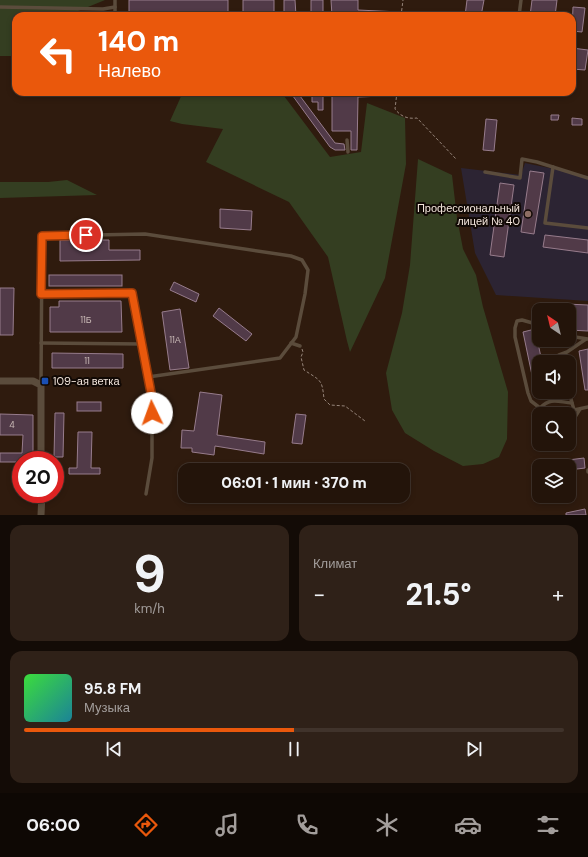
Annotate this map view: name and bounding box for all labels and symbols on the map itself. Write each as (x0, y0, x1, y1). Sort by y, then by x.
place label: Профессиональный лицей № 40 (417, 201, 520, 228)
marker: Профессиональный лицей № 40 (523, 209, 533, 219)
pin (69, 218, 103, 252)
north arrow (532, 303, 576, 347)
house number: 11Б (80, 314, 92, 326)
house number: 11А (169, 334, 181, 346)
house number: 11 (84, 355, 90, 367)
place label: 109-ая ветка (53, 374, 120, 388)
marker: 109-ая ветка (40, 376, 50, 386)
position arrow (131, 392, 173, 434)
house number: 4 (9, 419, 15, 431)
speed limit sign: 20 (12, 451, 64, 503)

